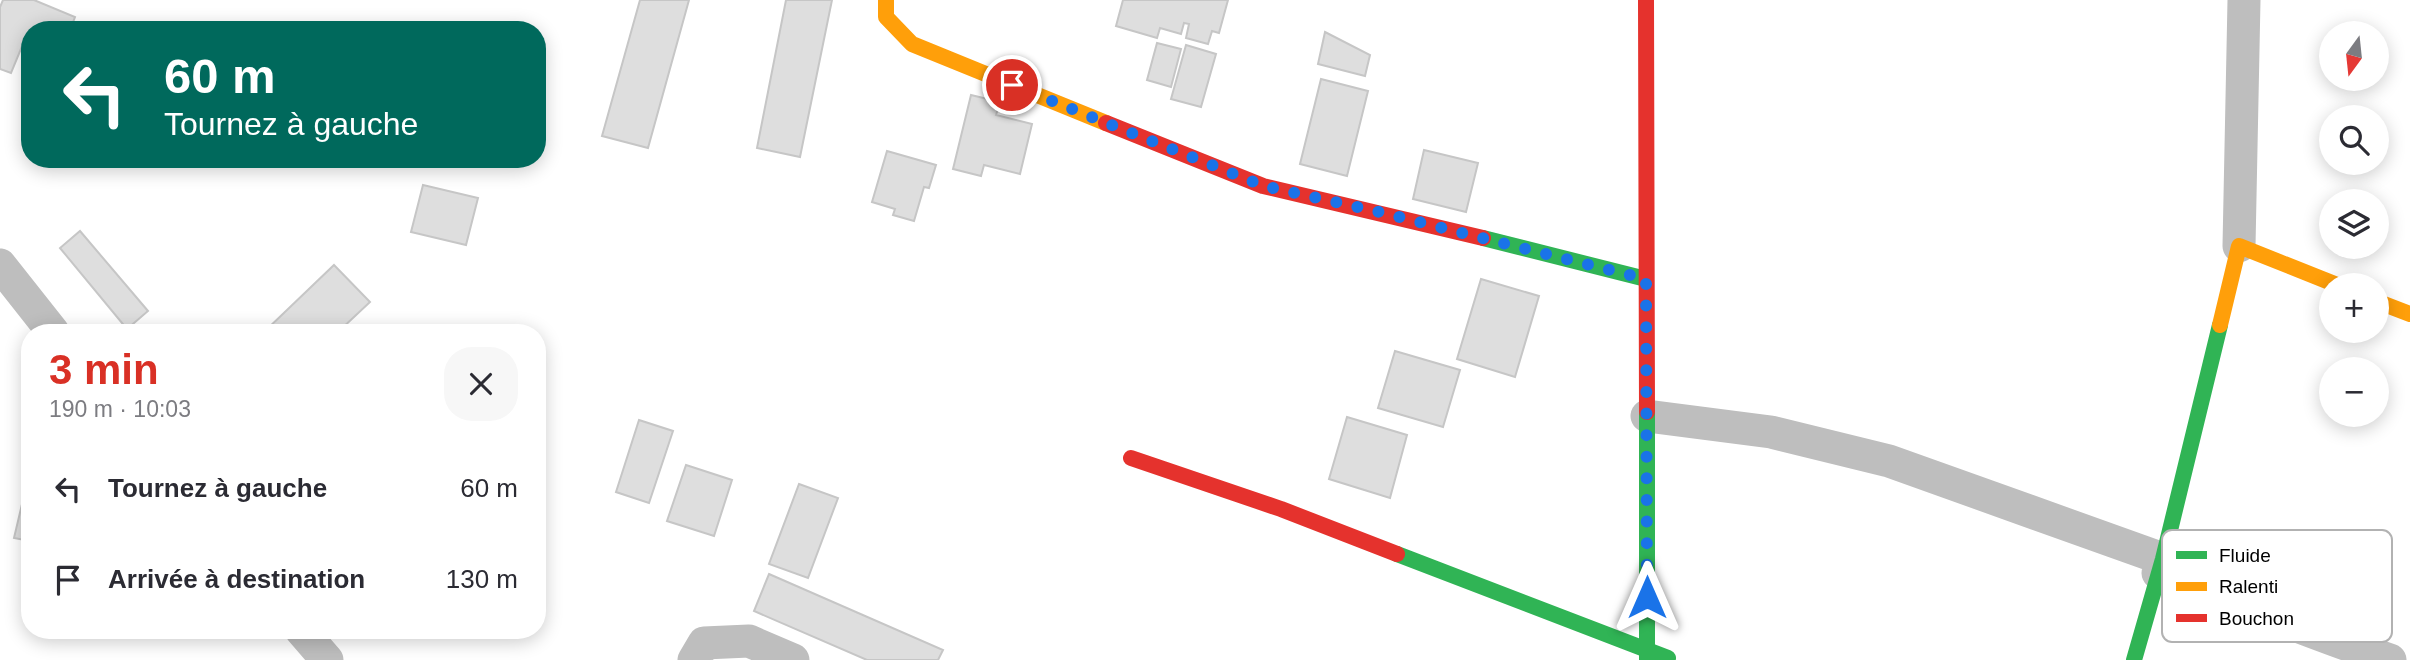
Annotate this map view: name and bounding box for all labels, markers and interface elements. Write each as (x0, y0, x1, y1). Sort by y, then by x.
north arrow (2319, 21, 2389, 91)
map controls (2319, 21, 2389, 427)
icon: left (49, 49, 140, 140)
text: 60 m (164, 49, 276, 103)
pin (982, 55, 1042, 115)
icon: arrive (993, 66, 1031, 104)
button: search (2319, 105, 2389, 175)
text: Tournez à gauche (164, 106, 418, 142)
button: layers (2319, 189, 2389, 259)
button: + (2319, 273, 2389, 343)
text: 3 min (49, 346, 159, 393)
button: close (444, 347, 518, 421)
button: − (2319, 357, 2389, 427)
text: 190 m · 10:03 (49, 396, 191, 422)
icon: left (49, 470, 87, 508)
text: Tournez à gauche (108, 473, 327, 503)
text: 60 m (460, 473, 518, 503)
legend (2162, 530, 2392, 642)
text: Fluide (2219, 545, 2271, 566)
position arrow (1610, 560, 1684, 634)
icon: arrive (49, 561, 87, 599)
text: Arrivée à destination (108, 564, 365, 594)
text: 130 m (446, 564, 518, 594)
text: Ralenti (2219, 576, 2278, 597)
text: Bouchon (2219, 608, 2294, 629)

